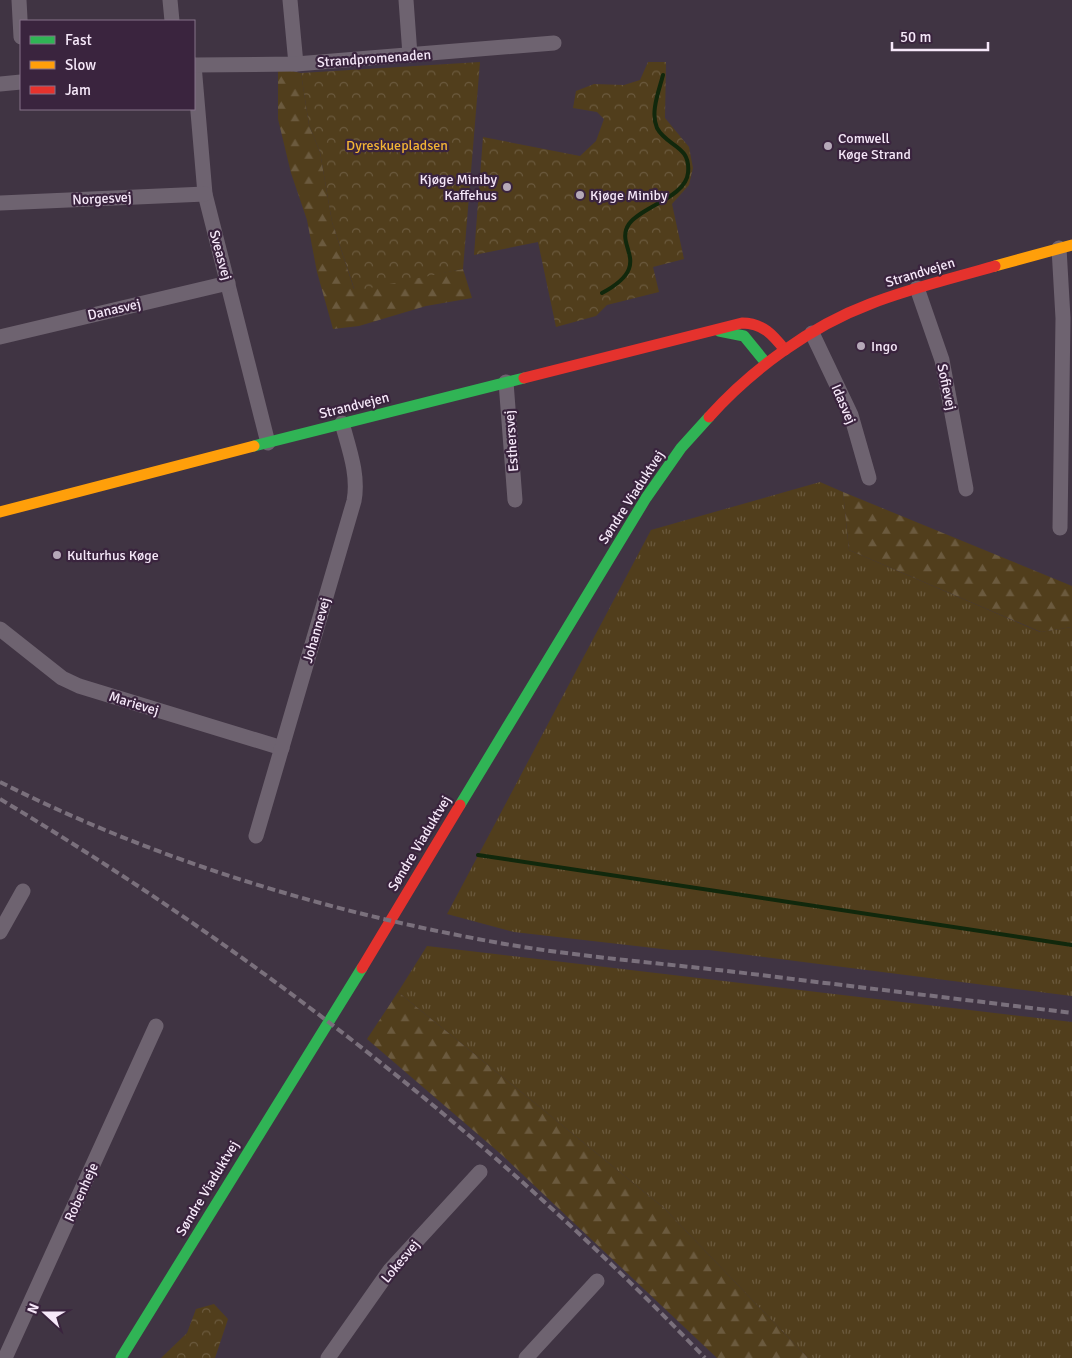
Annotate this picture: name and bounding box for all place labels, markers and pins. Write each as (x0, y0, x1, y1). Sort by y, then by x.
place label: Comwell Køge Strand (838, 130, 911, 163)
marker: Comwell Køge Strand (822, 140, 834, 152)
place label: Kjøge Miniby Kaffehus (420, 171, 497, 204)
marker: Kjøge Miniby Kaffehus (501, 181, 513, 193)
place label: Kjøge Miniby (590, 187, 668, 204)
marker: Kjøge Miniby (574, 189, 586, 201)
place label: Ingo (871, 338, 897, 355)
marker: Ingo (855, 340, 867, 352)
place label: Kulturhus Køge (67, 547, 159, 564)
marker: Kulturhus Køge (51, 549, 63, 561)

